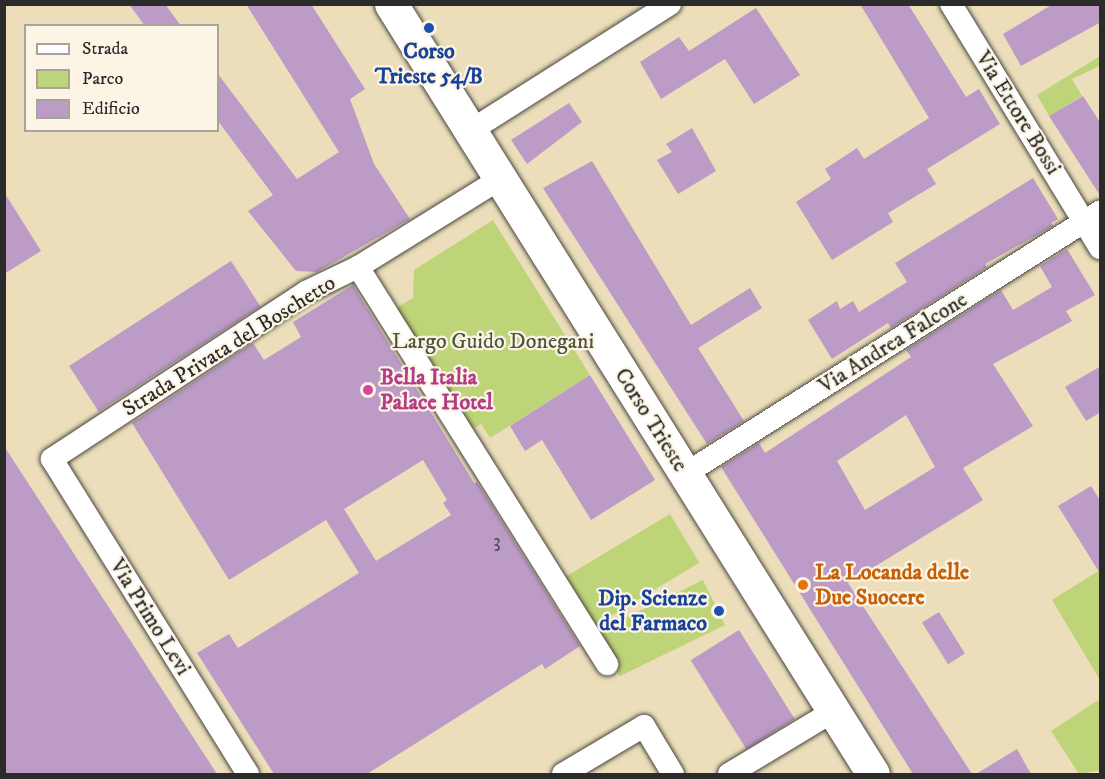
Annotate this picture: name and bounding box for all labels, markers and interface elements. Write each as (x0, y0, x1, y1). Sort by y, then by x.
marker: Corso Trieste 54/B (422, 21, 436, 35)
legend (24, 24, 219, 132)
text: Strada (82, 38, 128, 60)
place label: Corso Trieste 54/B (375, 38, 483, 90)
street label: Via Ettore Bossi (970, 46, 1066, 180)
text: Parco (82, 68, 123, 90)
text: Edificio (82, 98, 140, 120)
street label: Strada Privata del Boschetto (118, 270, 340, 422)
street label: Via Andrea Falcone (814, 287, 972, 399)
park label: Largo Guido Donegani (392, 329, 594, 355)
street label: Corso Trieste (609, 363, 693, 477)
place label: Bella Italia Palace Hotel (380, 364, 493, 416)
marker: Bella Italia Palace Hotel (361, 383, 375, 397)
house number: 3 (493, 529, 501, 553)
street label: Via Primo Levi (104, 554, 196, 680)
place label: La Locanda delle Due Suocere (815, 559, 969, 610)
marker: La Locanda delle Due Suocere (796, 578, 810, 592)
place label: Dip. Scienze del Farmaco (598, 585, 707, 636)
marker: Dip. Scienze del Farmaco (712, 604, 726, 618)

